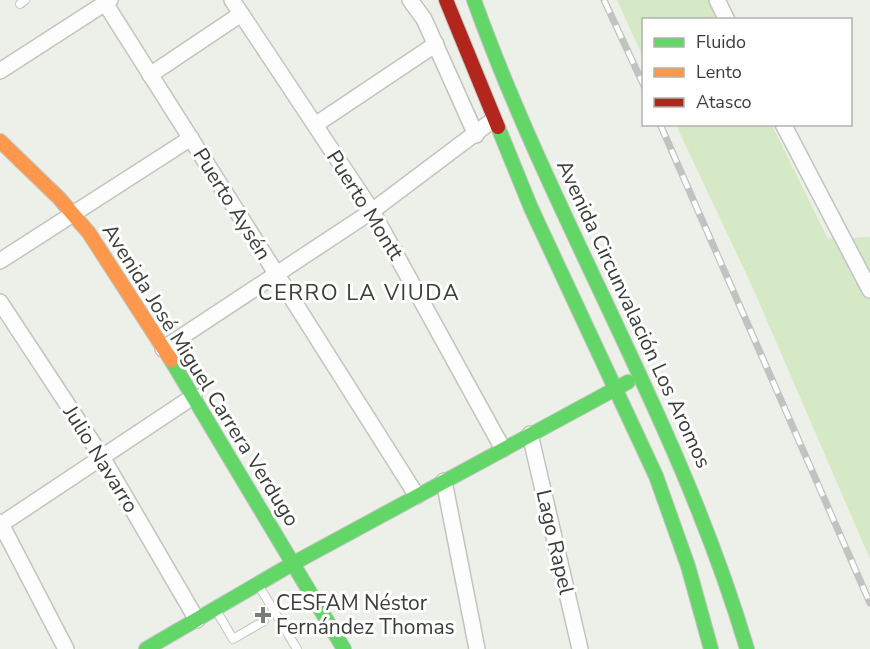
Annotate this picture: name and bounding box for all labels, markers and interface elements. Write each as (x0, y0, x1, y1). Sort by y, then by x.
legend (642, 18, 852, 126)
text: Fluido (696, 30, 746, 54)
text: Lento (696, 60, 742, 84)
text: Atasco (696, 90, 752, 114)
street label: Puerto Aysén (186, 143, 278, 265)
street label: Puerto Montt (320, 145, 410, 266)
street label: Avenida Circunvalación Los Aromos (550, 155, 718, 473)
street label: Avenida José Miguel Carrera Verdugo (96, 218, 306, 532)
district label: CERRO LA VIUDA (258, 278, 460, 308)
street label: Julio Navarro (56, 399, 145, 518)
street label: Lago Rapel (529, 487, 581, 598)
place label: CESFAM Néstor Fernández Thomas (276, 589, 455, 641)
marker: CESFAM Néstor Fernández Thomas (254, 606, 272, 624)

